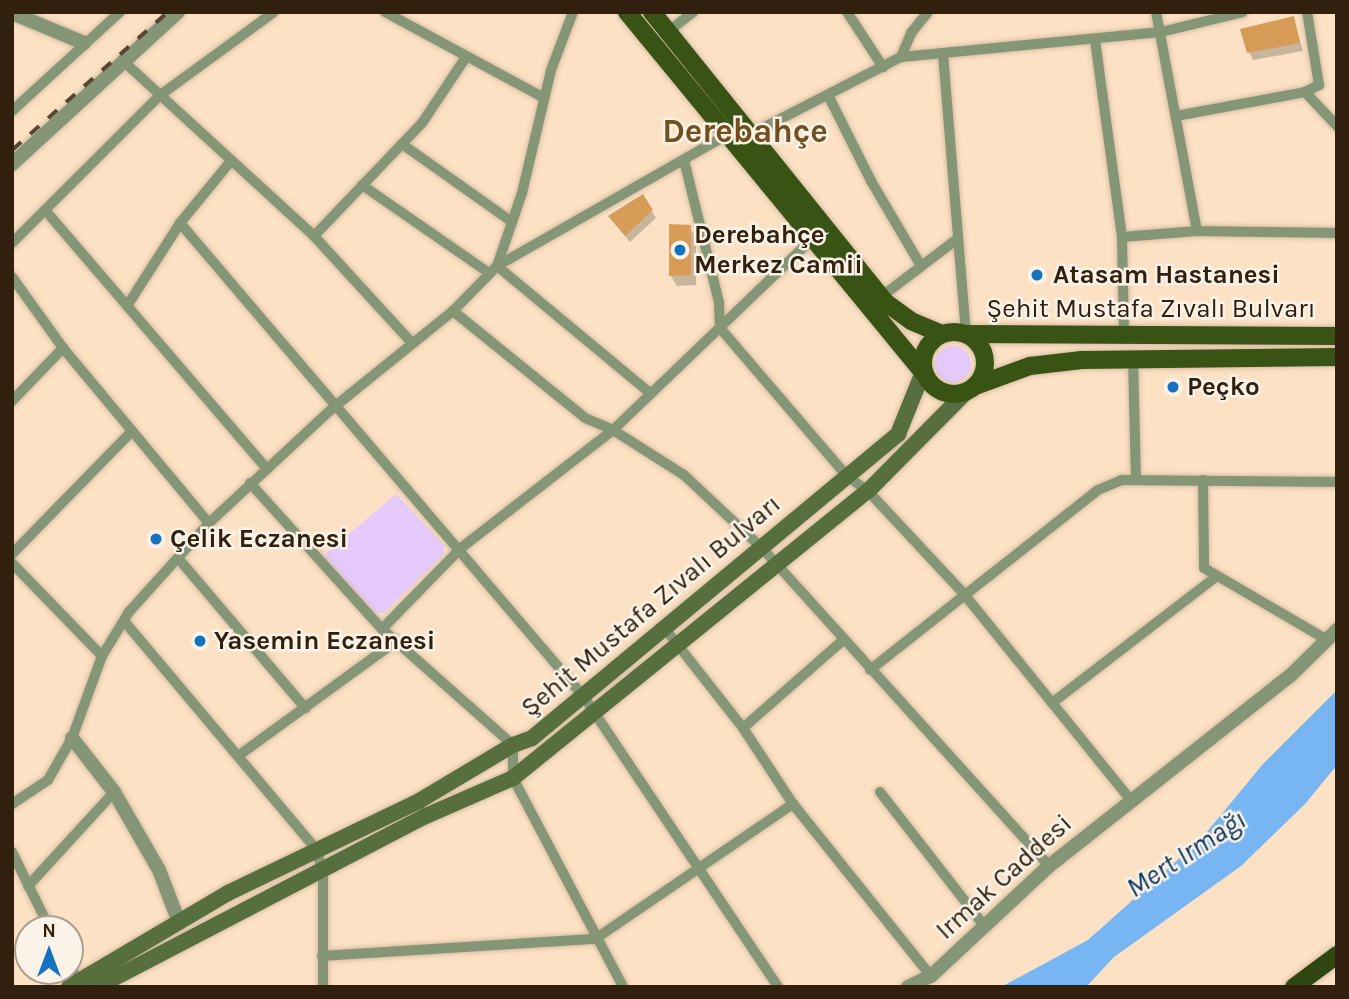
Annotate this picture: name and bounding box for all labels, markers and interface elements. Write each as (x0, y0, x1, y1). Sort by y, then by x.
district label: Derebahçe (662, 112, 828, 152)
place label: Derebahçe Merkez Camii (694, 219, 863, 280)
marker: Derebahçe Merkez Camii (672, 242, 688, 258)
place label: Atasam Hastanesi (1053, 259, 1280, 291)
marker: Atasam Hastanesi (1027, 265, 1047, 285)
street label: Şehit Mustafa Zıvalı Bulvarı (987, 293, 1315, 325)
place label: Peçko (1187, 371, 1260, 403)
marker: Peçko (1165, 379, 1181, 395)
street label: Şehit Mustafa Zıvalı Bulvarı (515, 488, 787, 724)
place label: Çelik Eczanesi (170, 523, 348, 555)
marker: Çelik Eczanesi (148, 531, 164, 547)
place label: Yasemin Eczanesi (214, 625, 435, 657)
marker: Yasemin Eczanesi (192, 633, 208, 649)
water label: Mert Irmağı (1120, 803, 1252, 905)
street label: Irmak Caddesi (930, 808, 1078, 946)
north arrow (14, 915, 84, 985)
text: N (42, 920, 56, 942)

